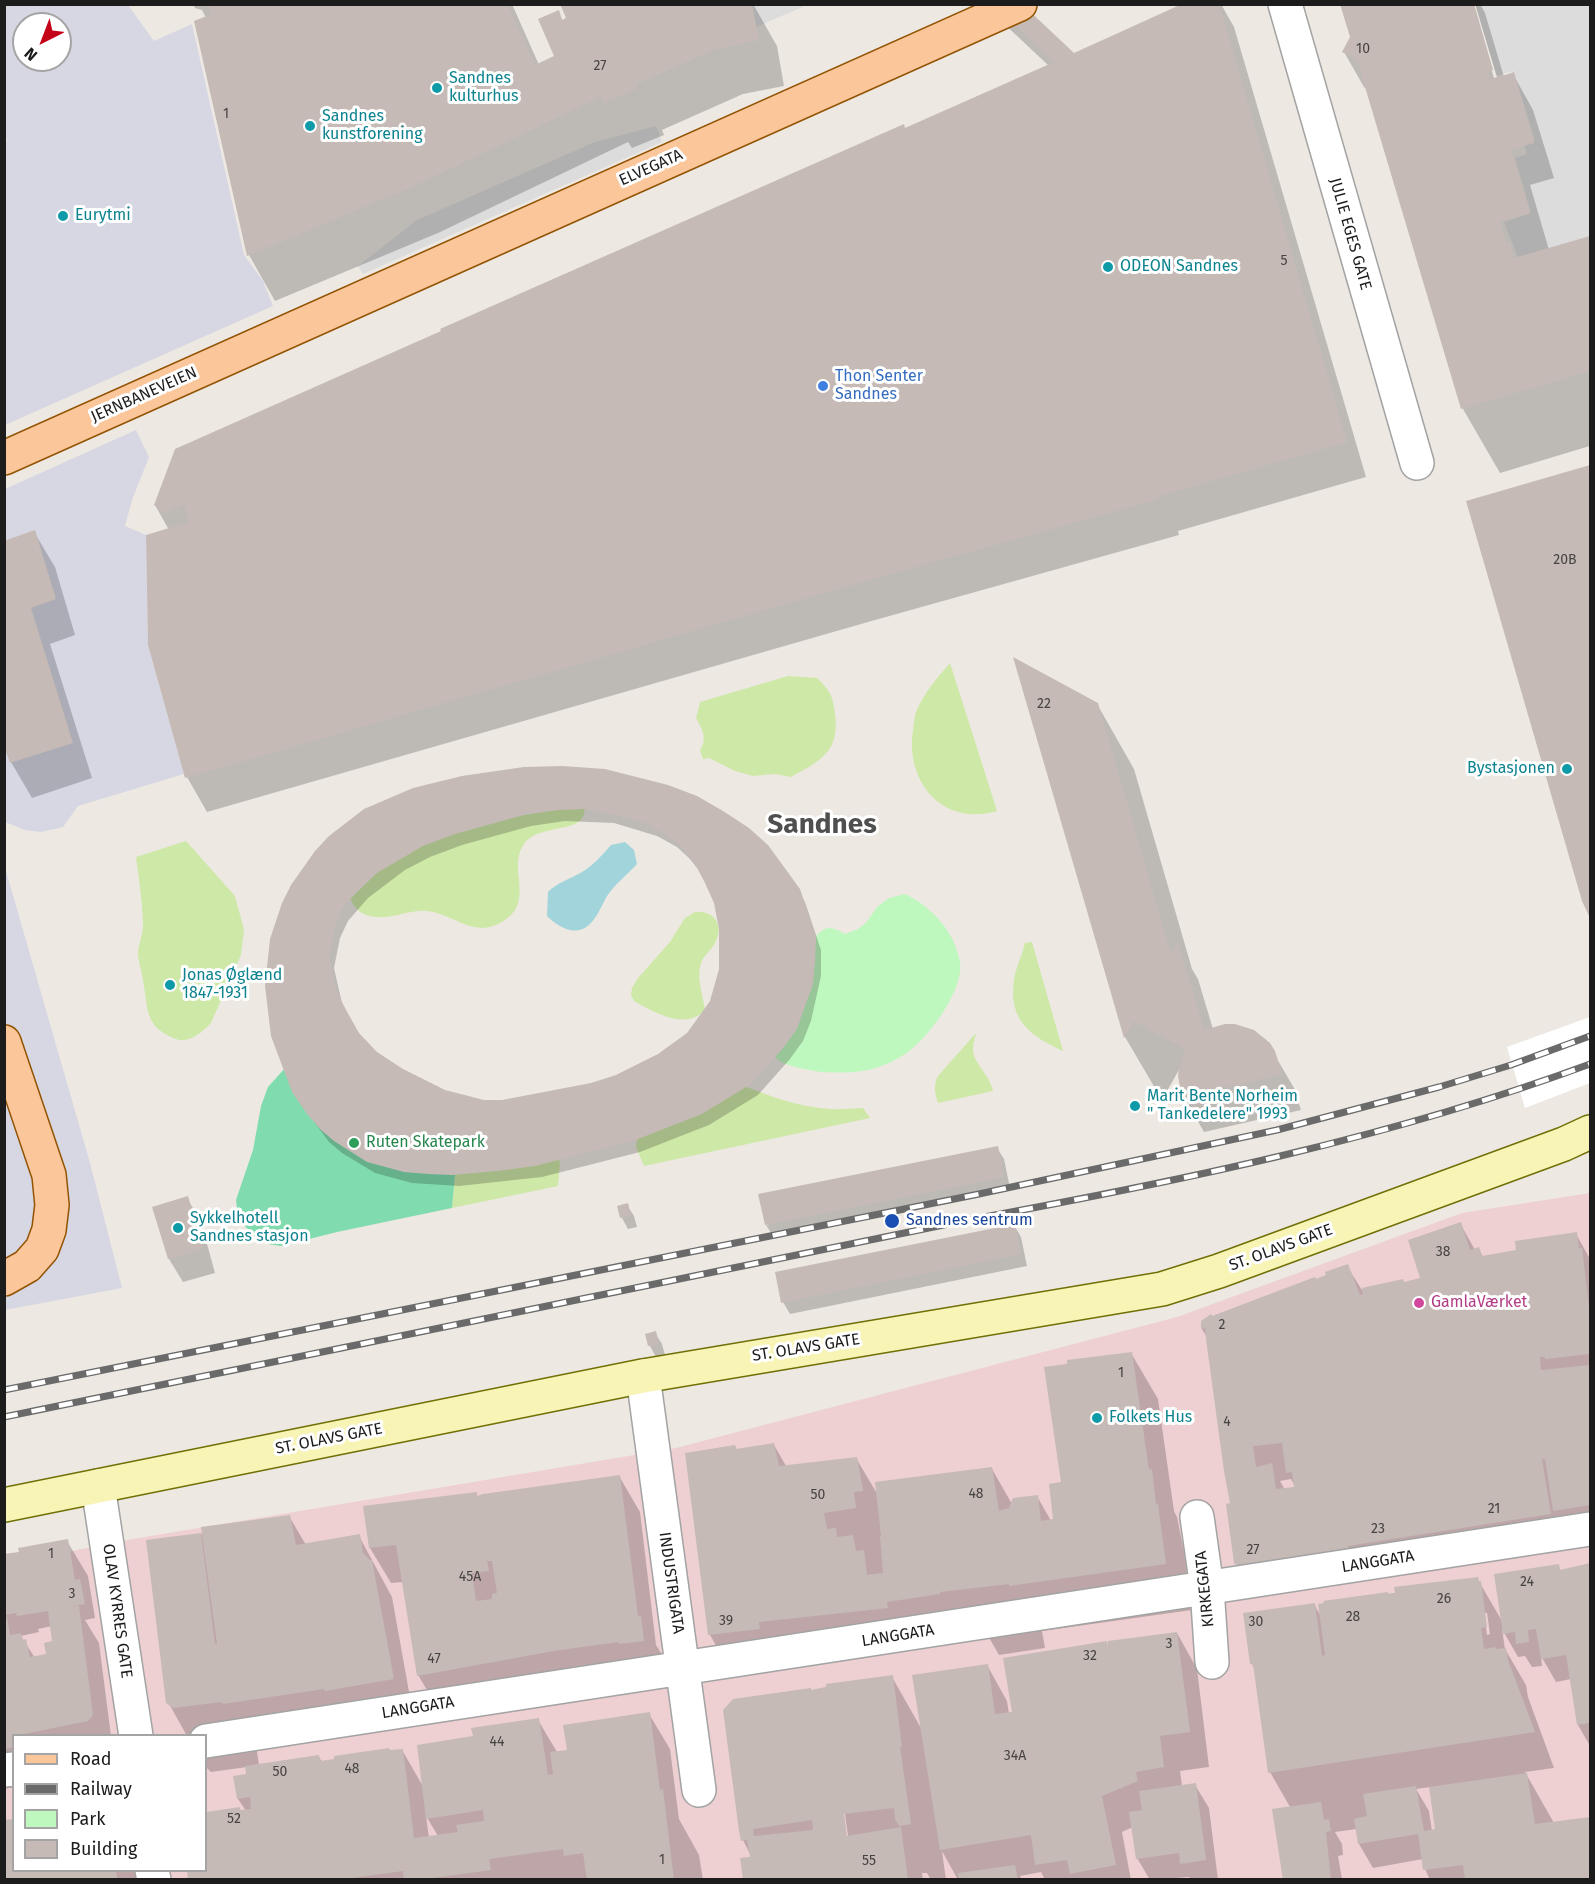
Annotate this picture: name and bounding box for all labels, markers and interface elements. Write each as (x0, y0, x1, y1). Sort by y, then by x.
north arrow (12, 12, 72, 72)
house number: 10 (1356, 41, 1370, 57)
text: N (21, 44, 41, 65)
house number: 27 (593, 58, 607, 74)
place label: Sandnes kulturhus (449, 69, 519, 107)
marker: Sandnes kulturhus (430, 81, 444, 95)
house number: 1 (223, 106, 229, 122)
place label: Sandnes kunstforening (322, 107, 423, 145)
marker: Sandnes kunstforening (303, 119, 317, 133)
street label: ELVEGATA (616, 145, 686, 191)
street label: JULIE EGES GATE (1325, 176, 1375, 292)
place label: Eurytmi (75, 206, 131, 226)
marker: Eurytmi (56, 209, 70, 223)
house number: 5 (1280, 253, 1288, 269)
place label: ODEON Sandnes (1120, 257, 1238, 277)
marker: ODEON Sandnes (1101, 260, 1115, 274)
street label: JERNBANEVEIEN (88, 363, 200, 427)
place label: Thon Senter Sandnes (835, 367, 923, 405)
marker: Thon Senter Sandnes (816, 379, 830, 393)
house number: 20B (1553, 552, 1577, 568)
house number: 22 (1037, 696, 1051, 712)
place label: Bystasjonen (1467, 759, 1555, 779)
marker: Bystasjonen (1560, 762, 1574, 776)
district label: Sandnes (767, 808, 877, 842)
place label: Jonas Øglænd 1847-1931 (182, 966, 282, 1004)
marker: Jonas Øglænd 1847-1931 (163, 978, 177, 992)
place label: Marit Bente Norheim " Tankedelere" 1993 (1147, 1087, 1298, 1125)
marker: Marit Bente Norheim " Tankedelere" 1993 (1128, 1099, 1142, 1113)
place label: Ruten Skatepark (366, 1133, 485, 1153)
marker: Ruten Skatepark (347, 1136, 361, 1150)
place label: Sykkelhotell Sandnes stasjon (190, 1209, 309, 1247)
place label: Sandnes sentrum (906, 1211, 1033, 1231)
marker: Sandnes sentrum (883, 1212, 901, 1230)
street label: ST. OLAVS GATE (1227, 1220, 1335, 1276)
marker: Sykkelhotell Sandnes stasjon (171, 1221, 185, 1235)
house number: 38 (1436, 1244, 1450, 1260)
place label: GamlaVærket (1431, 1293, 1527, 1313)
marker: GamlaVærket (1412, 1296, 1426, 1310)
house number: 2 (1219, 1317, 1225, 1333)
street label: ST. OLAVS GATE (751, 1330, 861, 1366)
house number: 1 (1118, 1365, 1124, 1381)
place label: Folkets Hus (1109, 1408, 1192, 1428)
marker: Folkets Hus (1090, 1411, 1104, 1425)
house number: 4 (1223, 1414, 1231, 1430)
street label: ST. OLAVS GATE (274, 1419, 384, 1459)
house number: 48 (968, 1486, 984, 1502)
house number: 50 (811, 1487, 825, 1503)
house number: 21 (1488, 1501, 1500, 1517)
house number: 23 (1371, 1521, 1385, 1537)
street label: INDUSTRIGATA (654, 1531, 688, 1635)
house number: 27 (1246, 1542, 1260, 1558)
street label: OLAV KYRRES GATE (98, 1543, 136, 1679)
house number: 1 (48, 1546, 54, 1562)
street label: LANGGATA (1340, 1547, 1416, 1577)
street label: KIRKEGATA (1191, 1550, 1219, 1628)
house number: 45A (459, 1569, 481, 1585)
house number: 24 (1520, 1574, 1534, 1590)
house number: 3 (69, 1586, 75, 1602)
house number: 26 (1437, 1591, 1451, 1607)
house number: 28 (1346, 1609, 1360, 1625)
house number: 39 (719, 1613, 733, 1629)
house number: 30 (1249, 1614, 1263, 1630)
street label: LANGGATA (860, 1621, 936, 1651)
house number: 3 (1166, 1636, 1172, 1652)
house number: 32 (1083, 1648, 1097, 1664)
house number: 47 (427, 1651, 441, 1667)
street label: LANGGATA (380, 1693, 456, 1723)
legend (12, 1734, 207, 1872)
house number: 44 (490, 1734, 504, 1750)
text: Road (70, 1748, 112, 1770)
house number: 34A (1004, 1748, 1026, 1764)
house number: 48 (344, 1761, 360, 1777)
house number: 50 (273, 1764, 287, 1780)
text: Railway (70, 1778, 132, 1800)
text: Park (70, 1808, 105, 1830)
house number: 52 (227, 1811, 241, 1827)
text: Building (70, 1838, 137, 1860)
house number: 1 (659, 1852, 665, 1868)
house number: 55 (862, 1853, 876, 1869)

